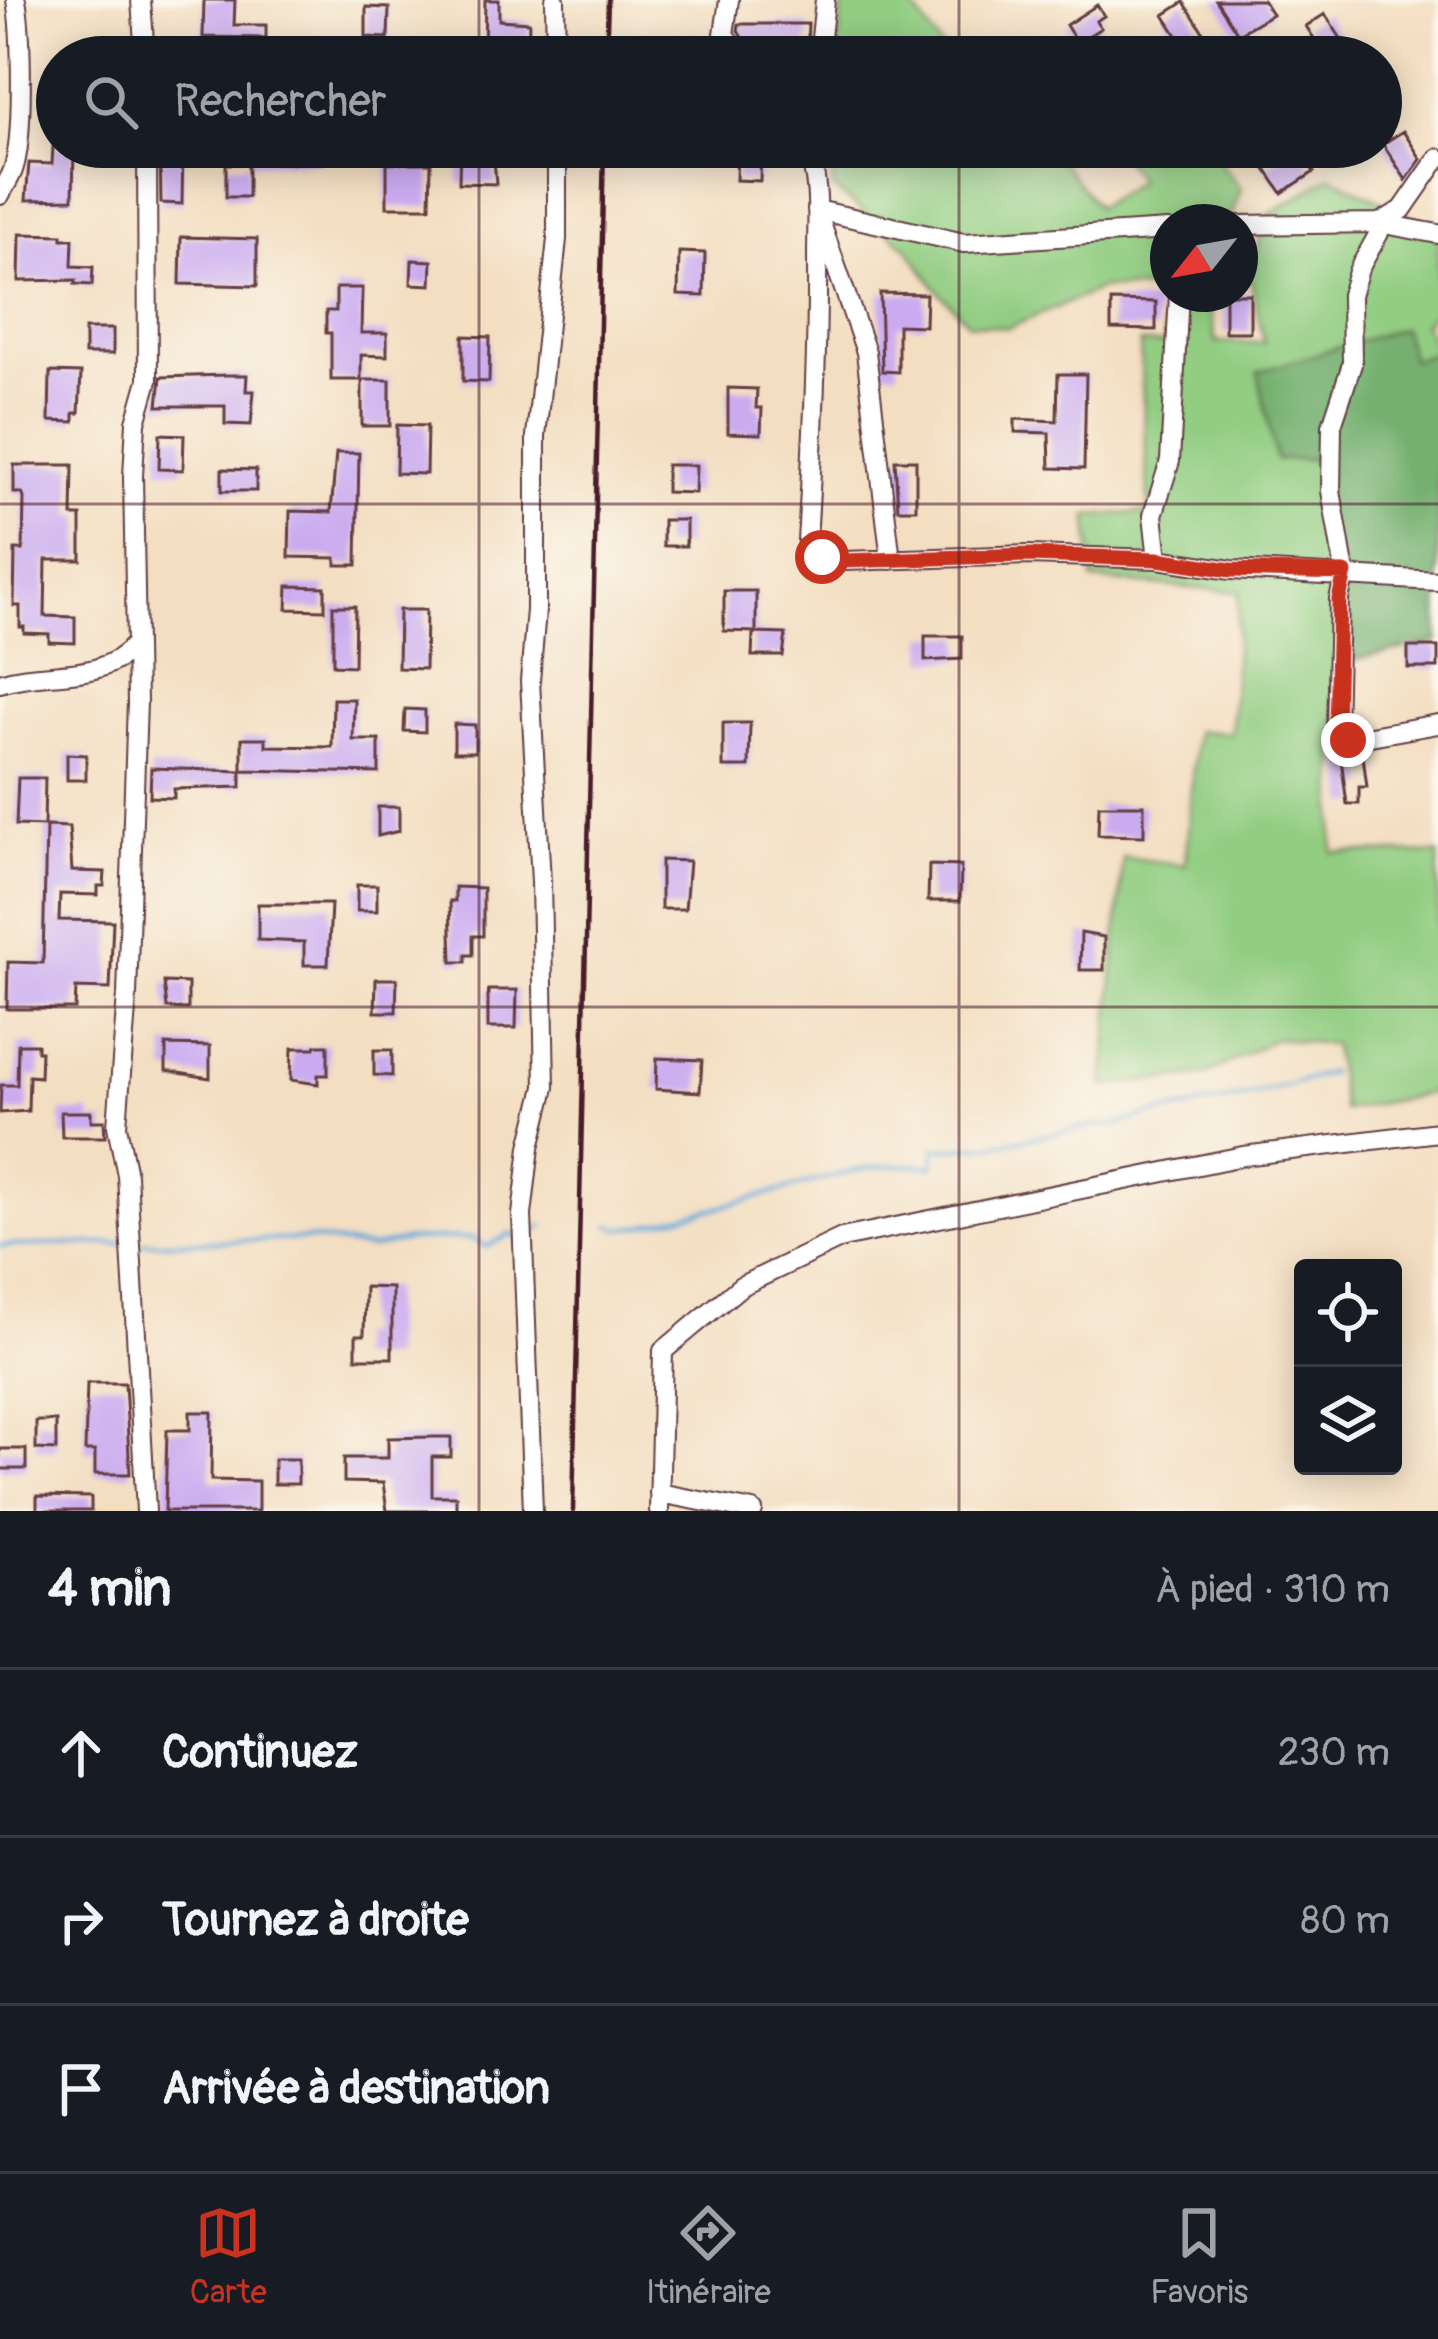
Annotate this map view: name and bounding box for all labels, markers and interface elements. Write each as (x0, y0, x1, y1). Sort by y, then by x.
search box (36, 36, 1402, 168)
icon: search (78, 69, 144, 135)
text: Rechercher (174, 74, 387, 130)
north arrow (1150, 204, 1258, 312)
route start (795, 530, 849, 584)
route end (1321, 713, 1375, 767)
map controls (1294, 1259, 1402, 1475)
button: locate (1294, 1259, 1402, 1367)
button: layers (1294, 1367, 1402, 1475)
text: 4 min (48, 1557, 171, 1621)
text: À pied · 310 m (1155, 1565, 1390, 1614)
icon: ahead (48, 1720, 114, 1786)
text: Continuez (162, 1725, 358, 1781)
text: 230 m (1278, 1728, 1390, 1777)
icon: right (48, 1888, 114, 1954)
text: Tournez à droite (162, 1893, 469, 1949)
text: 80 m (1301, 1896, 1390, 1945)
icon: arrive (48, 2056, 114, 2122)
text: Arrivée à destination (162, 2061, 550, 2117)
tab: Carte (190, 2200, 267, 2313)
tab: Itinéraire (646, 2200, 771, 2313)
tab: Favoris (1150, 2200, 1248, 2313)

